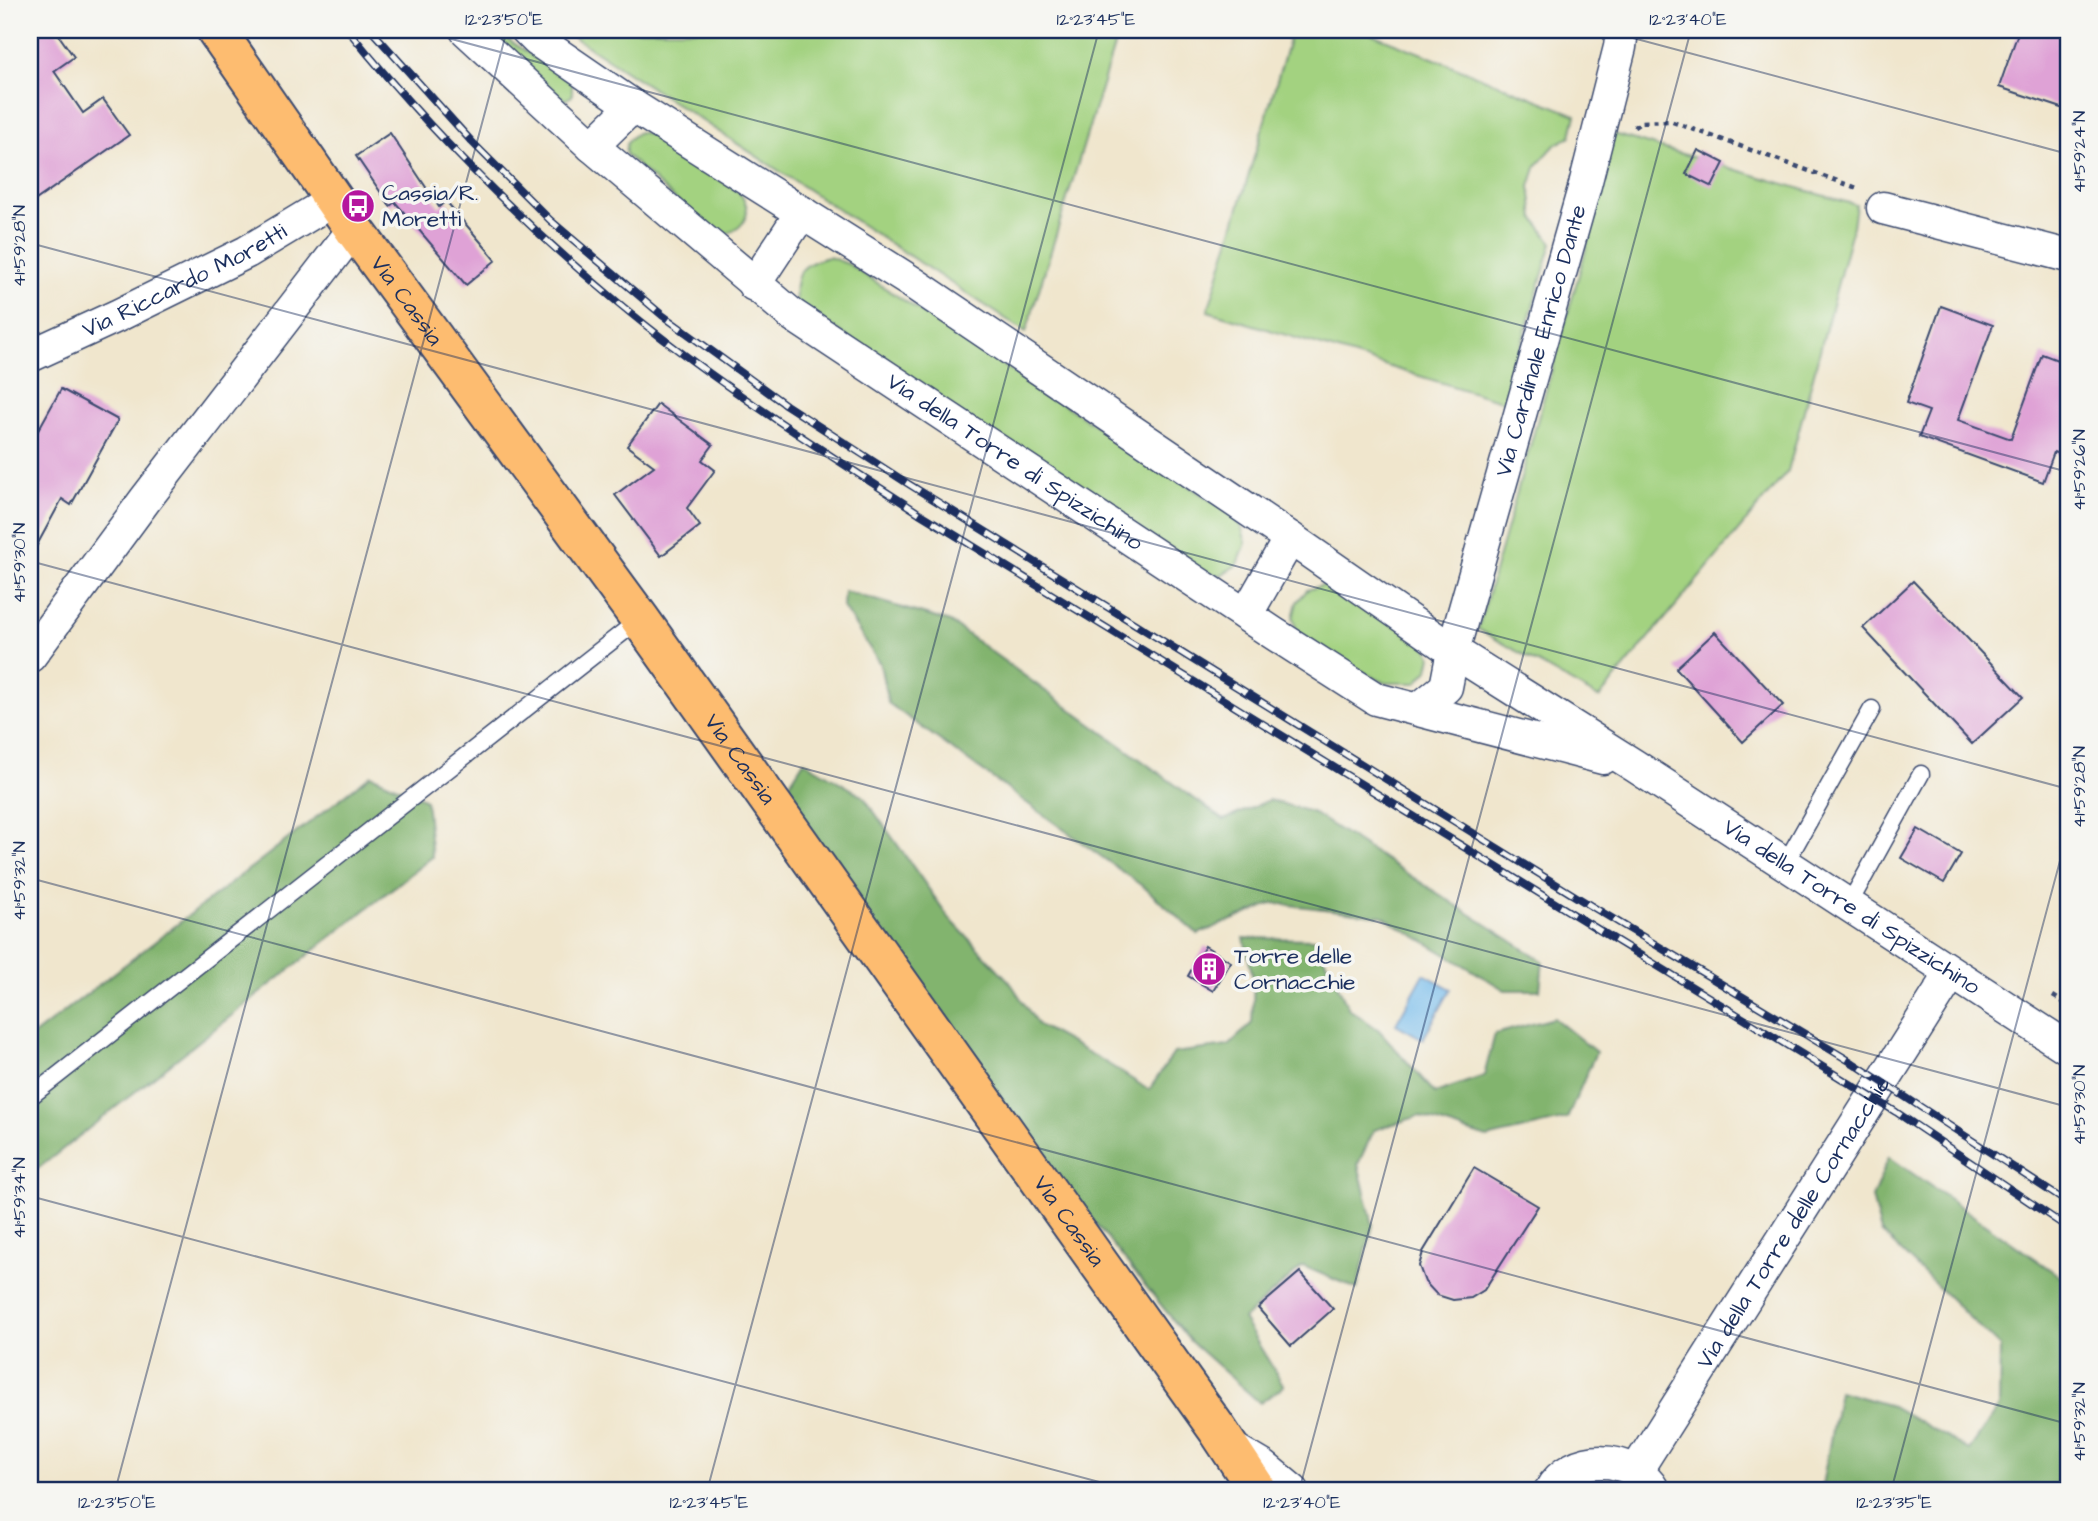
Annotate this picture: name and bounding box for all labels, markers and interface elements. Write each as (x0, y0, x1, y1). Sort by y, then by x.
text: 12°23'50"E (465, 7, 543, 32)
text: 12°23'45"E (1057, 7, 1136, 32)
text: 12°23'40"E (1649, 7, 1727, 32)
text: 41°59'24"N (2067, 111, 2092, 193)
place label: Cassia/R. Moretti (382, 177, 478, 235)
bus stop icon: Cassia/R. Moretti (339, 187, 377, 225)
street label: Via Cardinale Enrico Dante (1487, 201, 1595, 480)
text: 41°59'28"N (7, 205, 32, 287)
street label: Via Riccardo Moretti (77, 215, 293, 346)
street label: Via Cassia (363, 249, 451, 353)
street label: Via della Torre di Spizzichino (880, 366, 1149, 559)
text: 41°59'26"N (2067, 429, 2092, 511)
text: 41°59'30"N (7, 523, 32, 603)
street label: Via Cassia (696, 707, 784, 812)
text: 41°59'28"N (2067, 746, 2092, 828)
street label: Via della Torre di Spizzichino (1716, 811, 1987, 1003)
text: 41°59'32"N (7, 841, 32, 921)
place label: Torre delle Cornacchie (1234, 940, 1356, 998)
building icon: Torre delle Cornacchie (1190, 950, 1228, 988)
text: 41°59'30"N (2067, 1065, 2092, 1145)
street label: Via della Torre delle Cornacchie (1689, 1070, 1898, 1375)
text: 41°59'34"N (7, 1157, 32, 1239)
street label: Via Cassia (1025, 1169, 1113, 1273)
text: 41°59'32"N (2067, 1382, 2092, 1462)
text: 12°23'50"E (78, 1490, 156, 1515)
text: 12°23'45"E (670, 1490, 749, 1515)
text: 12°23'40"E (1263, 1490, 1341, 1515)
text: 12°23'35"E (1856, 1490, 1932, 1515)

